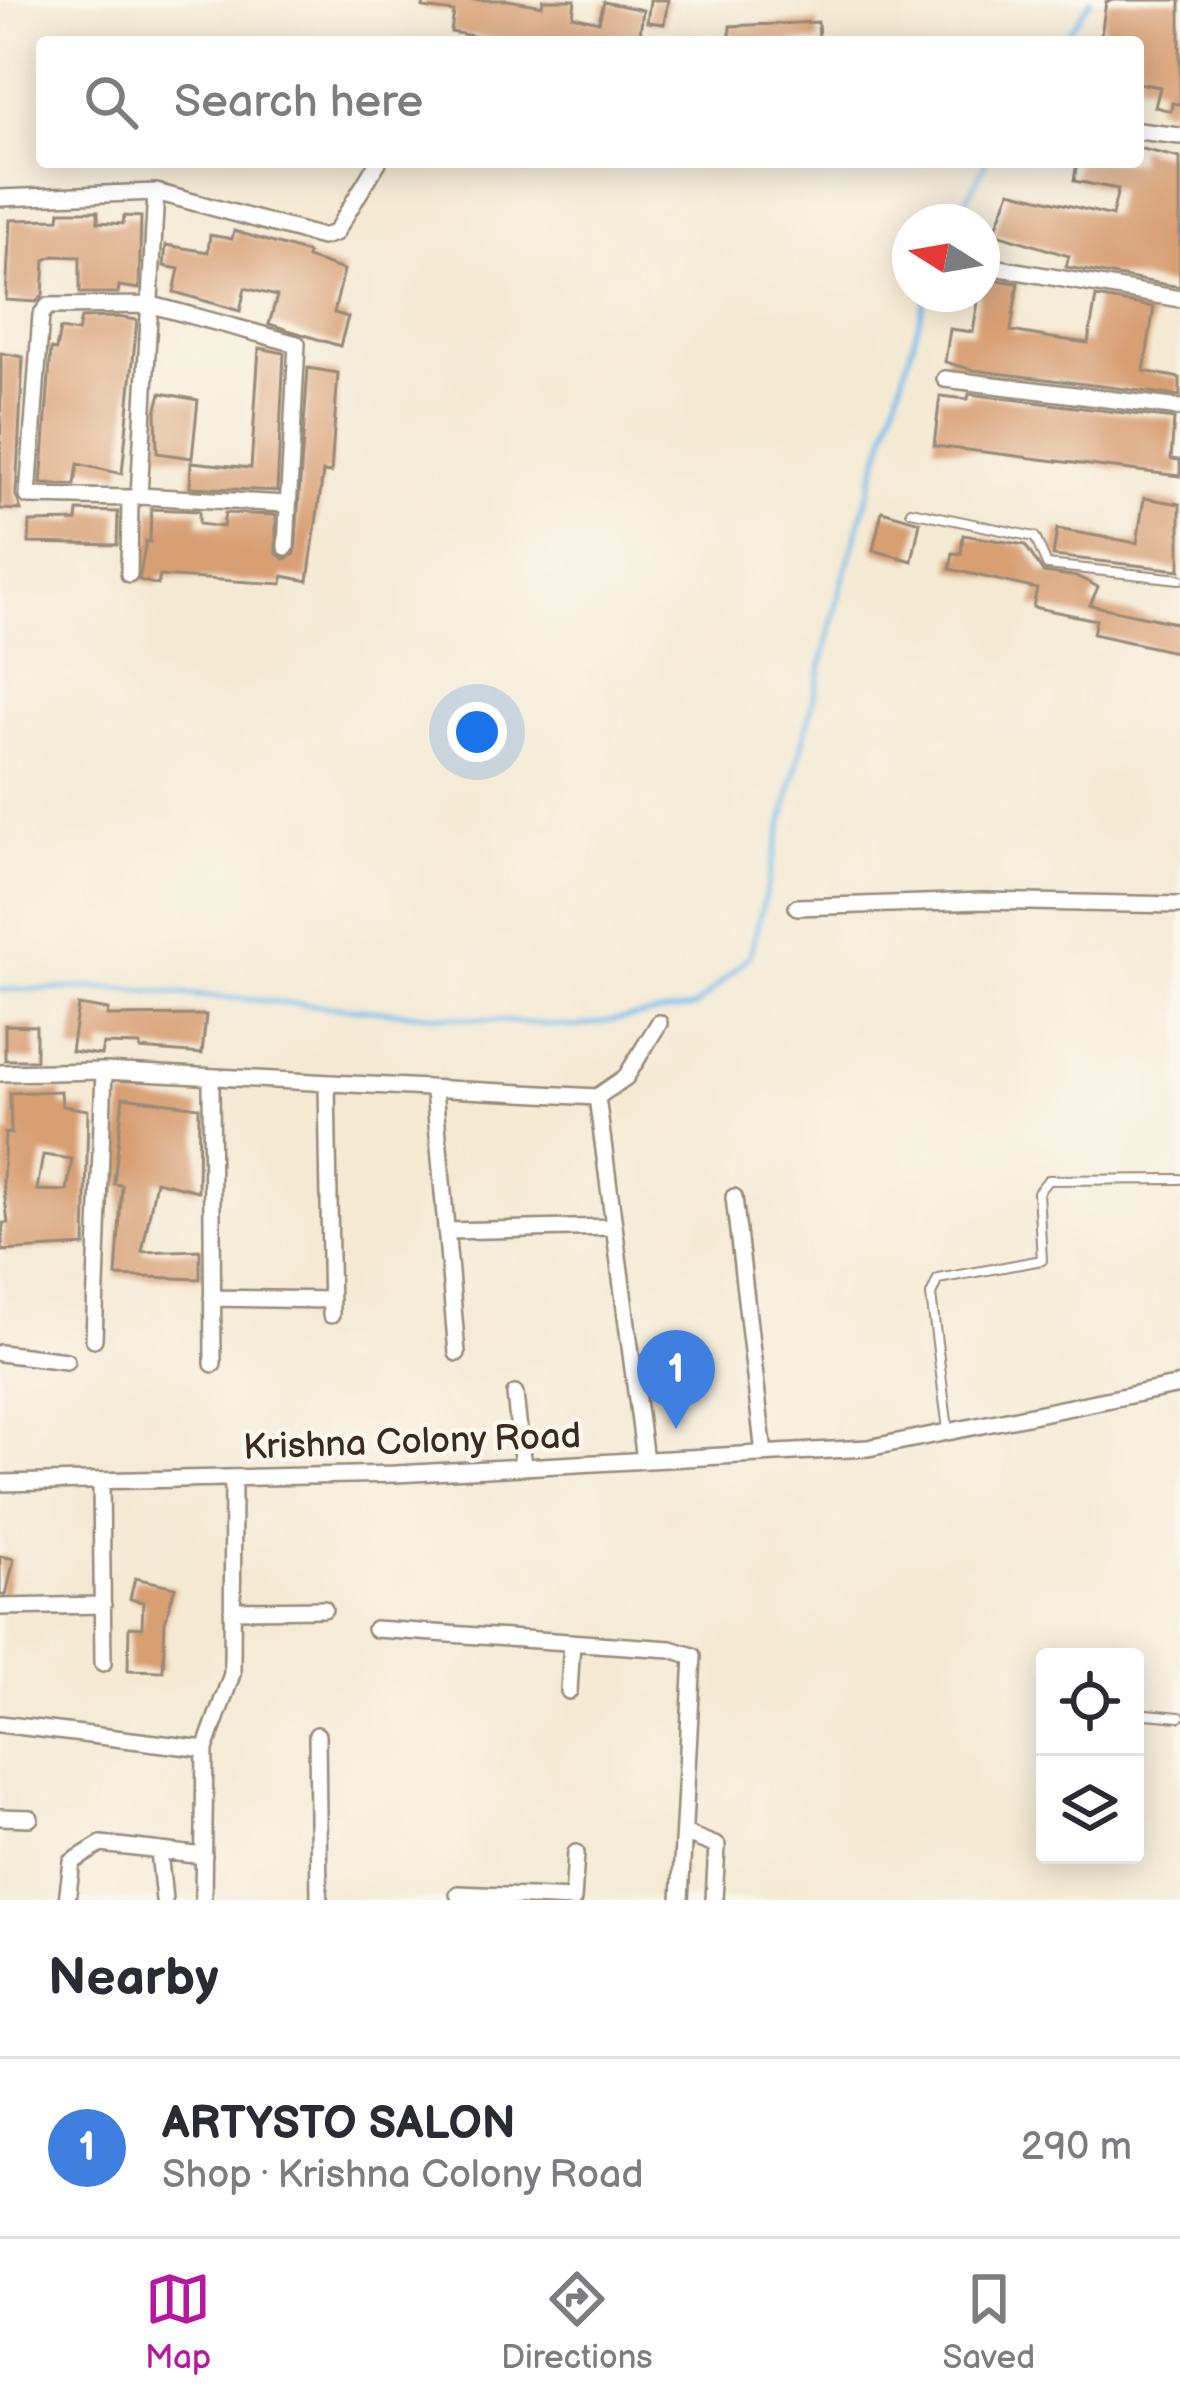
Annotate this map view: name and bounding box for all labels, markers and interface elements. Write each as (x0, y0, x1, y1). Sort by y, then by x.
search box (36, 36, 1144, 168)
icon: search (78, 69, 144, 135)
text: Search here (174, 75, 423, 130)
north arrow (892, 204, 1000, 312)
your location (447, 702, 507, 762)
pin: 1 (637, 1330, 715, 1429)
street label: Krishna Colony Road (242, 1415, 582, 1470)
map controls (1036, 1648, 1144, 1864)
button: locate (1036, 1648, 1144, 1756)
button: layers (1036, 1756, 1144, 1864)
text: Nearby (48, 1948, 219, 2009)
text: ARTYSTO SALON (162, 2097, 515, 2152)
text: 1 (79, 2124, 95, 2171)
text: 290 m (1021, 2124, 1132, 2171)
text: Shop · Krishna Colony Road (162, 2152, 644, 2199)
tab: Map (145, 2266, 211, 2378)
tab: Directions (501, 2266, 653, 2378)
tab: Saved (942, 2266, 1035, 2378)

